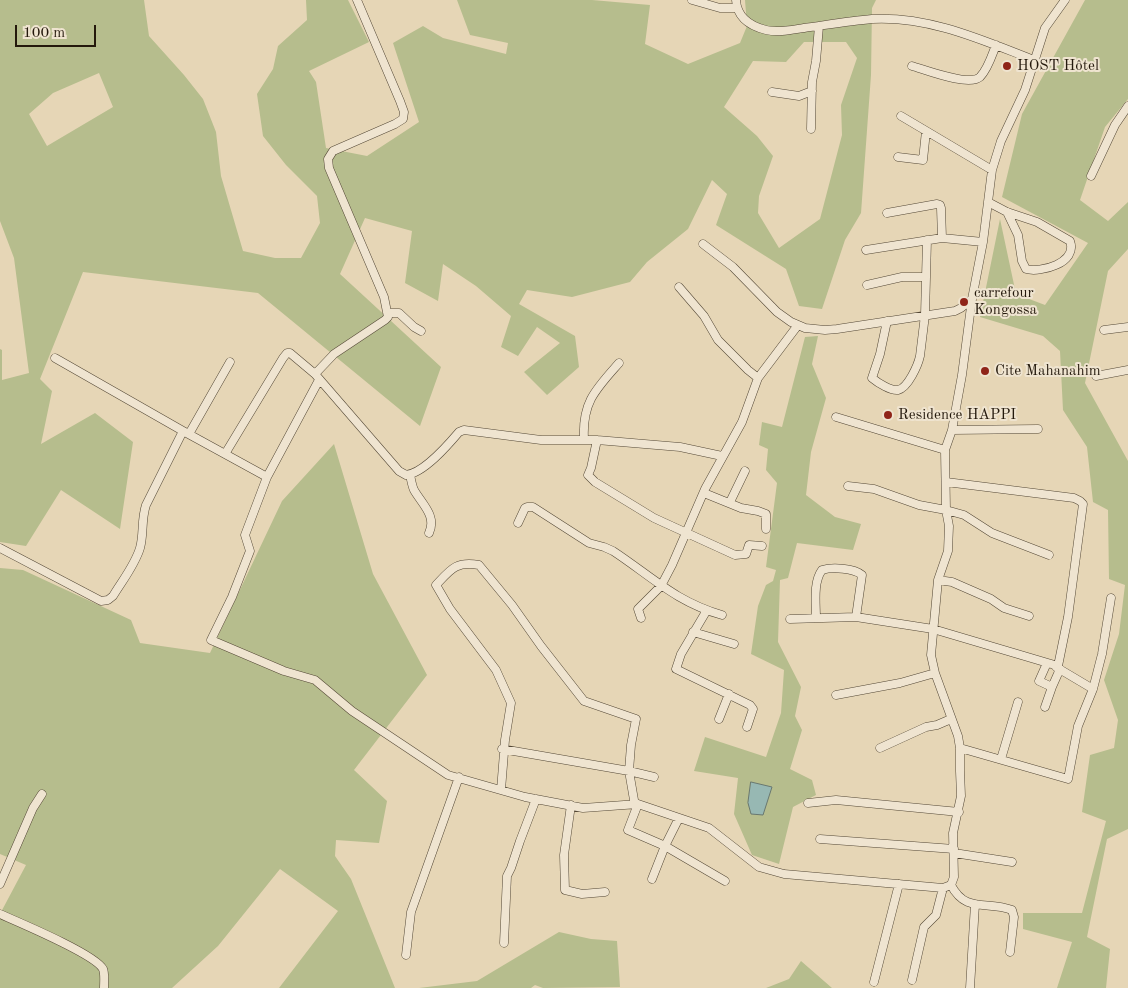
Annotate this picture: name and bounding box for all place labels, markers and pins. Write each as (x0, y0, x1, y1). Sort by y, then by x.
place label: HOST Hôtel (1017, 57, 1099, 75)
marker: HOST Hôtel (1001, 60, 1013, 72)
place label: carrefour Kongossa (974, 284, 1037, 319)
marker: carrefour Kongossa (958, 296, 970, 308)
place label: Cite Mahanahim (995, 362, 1101, 380)
marker: Cite Mahanahim (979, 365, 991, 377)
place label: Residence HAPPI (898, 406, 1016, 424)
marker: Residence HAPPI (882, 409, 894, 421)

